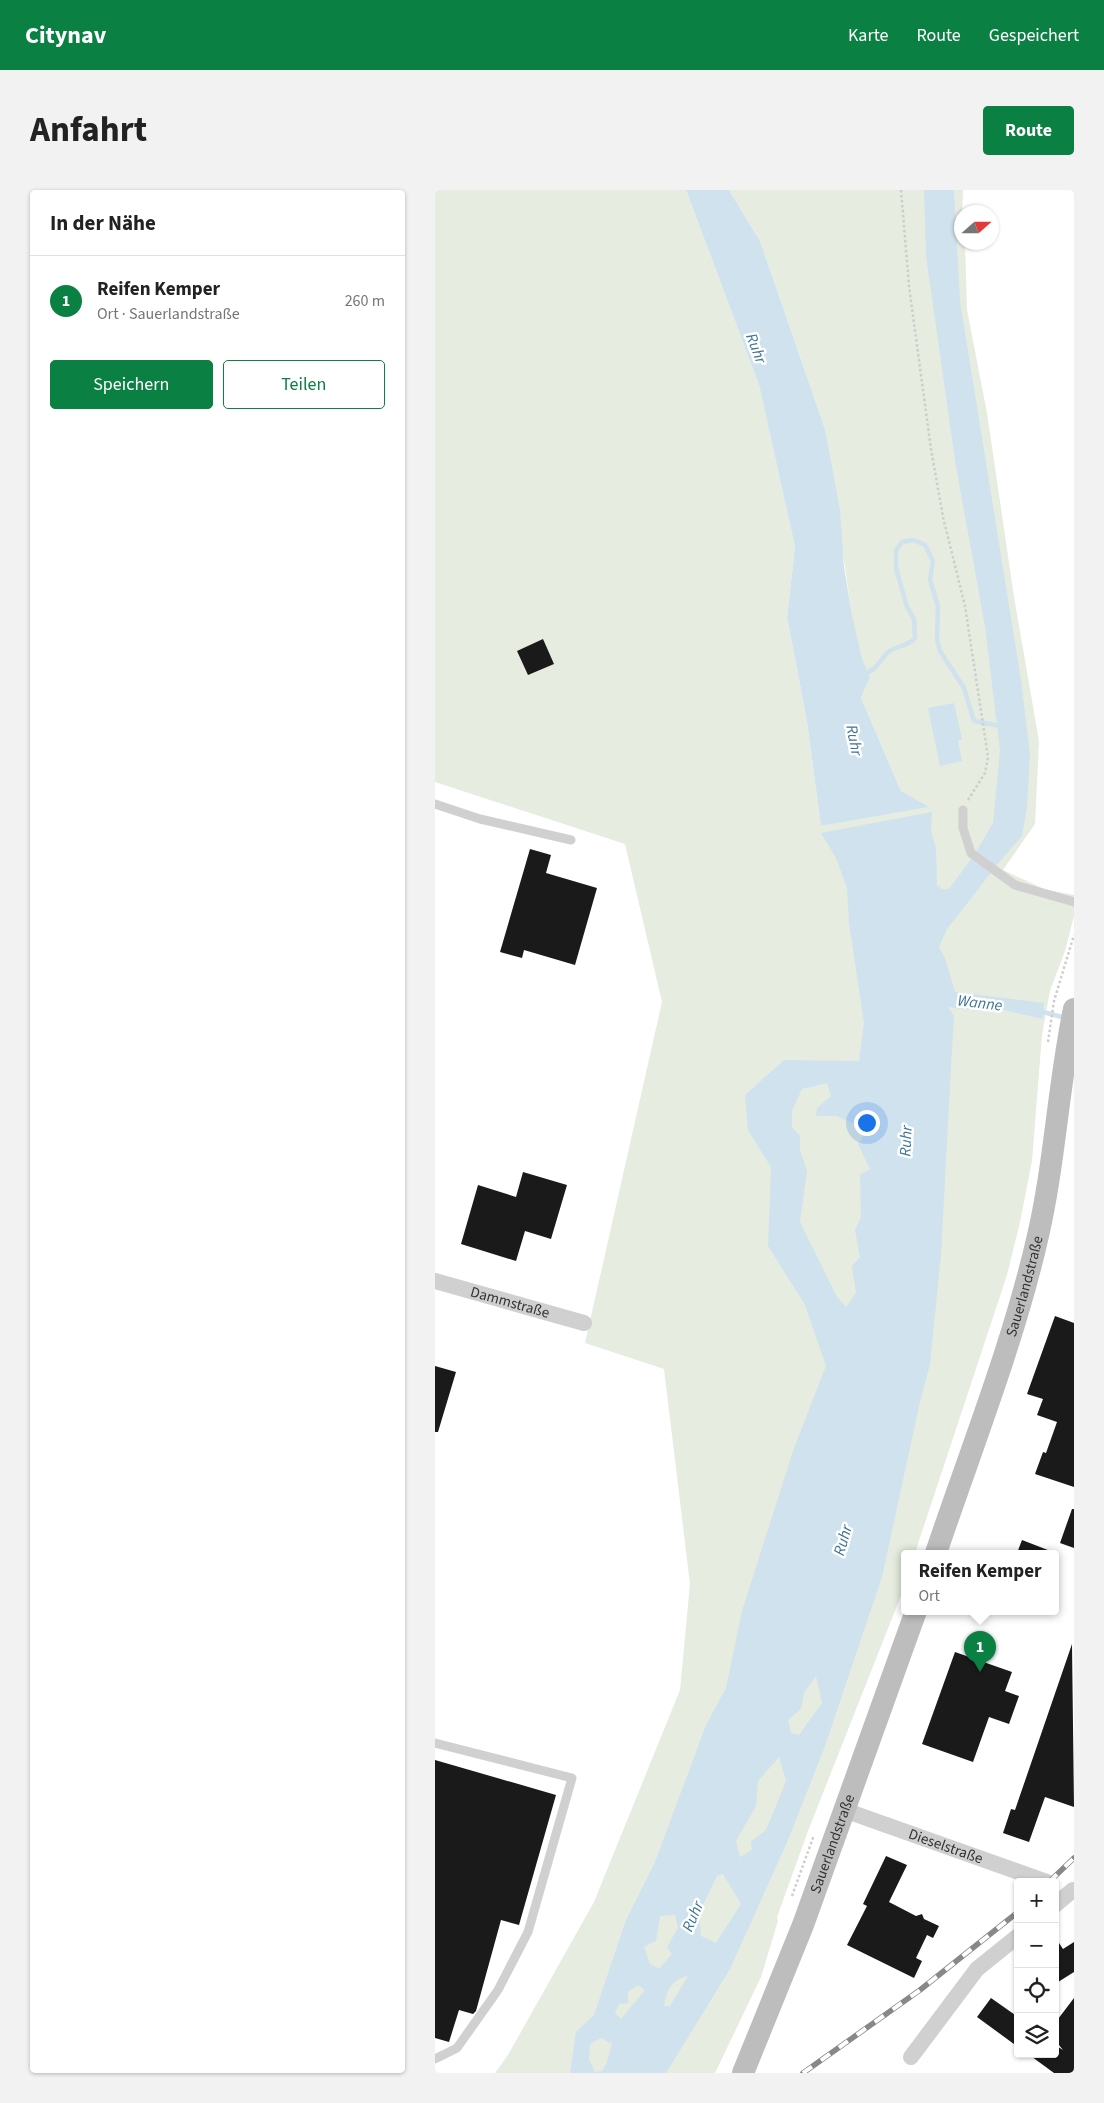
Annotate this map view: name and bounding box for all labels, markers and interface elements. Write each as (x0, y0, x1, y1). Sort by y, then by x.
text: Citynav (25, 18, 106, 53)
text: Karte (848, 23, 888, 48)
text: Route (916, 23, 961, 48)
text: Gespeichert (989, 23, 1079, 48)
text: Anfahrt (30, 105, 147, 155)
button: Route (983, 106, 1074, 155)
north arrow (954, 205, 999, 250)
text: In der Nähe (50, 208, 156, 238)
text: Reifen Kemper (97, 276, 220, 303)
text: 1 (62, 290, 70, 312)
text: 260 m (345, 290, 385, 312)
text: Ort · Sauerlandstraße (97, 303, 240, 325)
water label: Ruhr (740, 330, 772, 368)
button: Speichern (50, 360, 213, 409)
button: Teilen (223, 360, 385, 409)
water label: Ruhr (840, 723, 868, 759)
water label: Wanne (956, 989, 1004, 1017)
your location (854, 1110, 880, 1136)
water label: Ruhr (894, 1123, 918, 1157)
street label: Sauerlandstraße (1001, 1234, 1049, 1340)
street label: Dammstraße (468, 1282, 552, 1324)
water label: Ruhr (828, 1521, 858, 1558)
popup (901, 1550, 1059, 1615)
text: Reifen Kemper (918, 1558, 1042, 1585)
text: Ort (918, 1585, 940, 1607)
pin: 1 (964, 1631, 996, 1672)
street label: Sauerlandstraße (805, 1792, 860, 1896)
street label: Dieselstraße (906, 1824, 986, 1869)
map controls (1014, 1878, 1059, 2058)
button: + (1014, 1878, 1059, 1923)
water label: Ruhr (677, 1896, 710, 1935)
button: − (1014, 1923, 1059, 1968)
button: locate (1014, 1968, 1059, 2013)
button: layers (1014, 2013, 1059, 2058)

